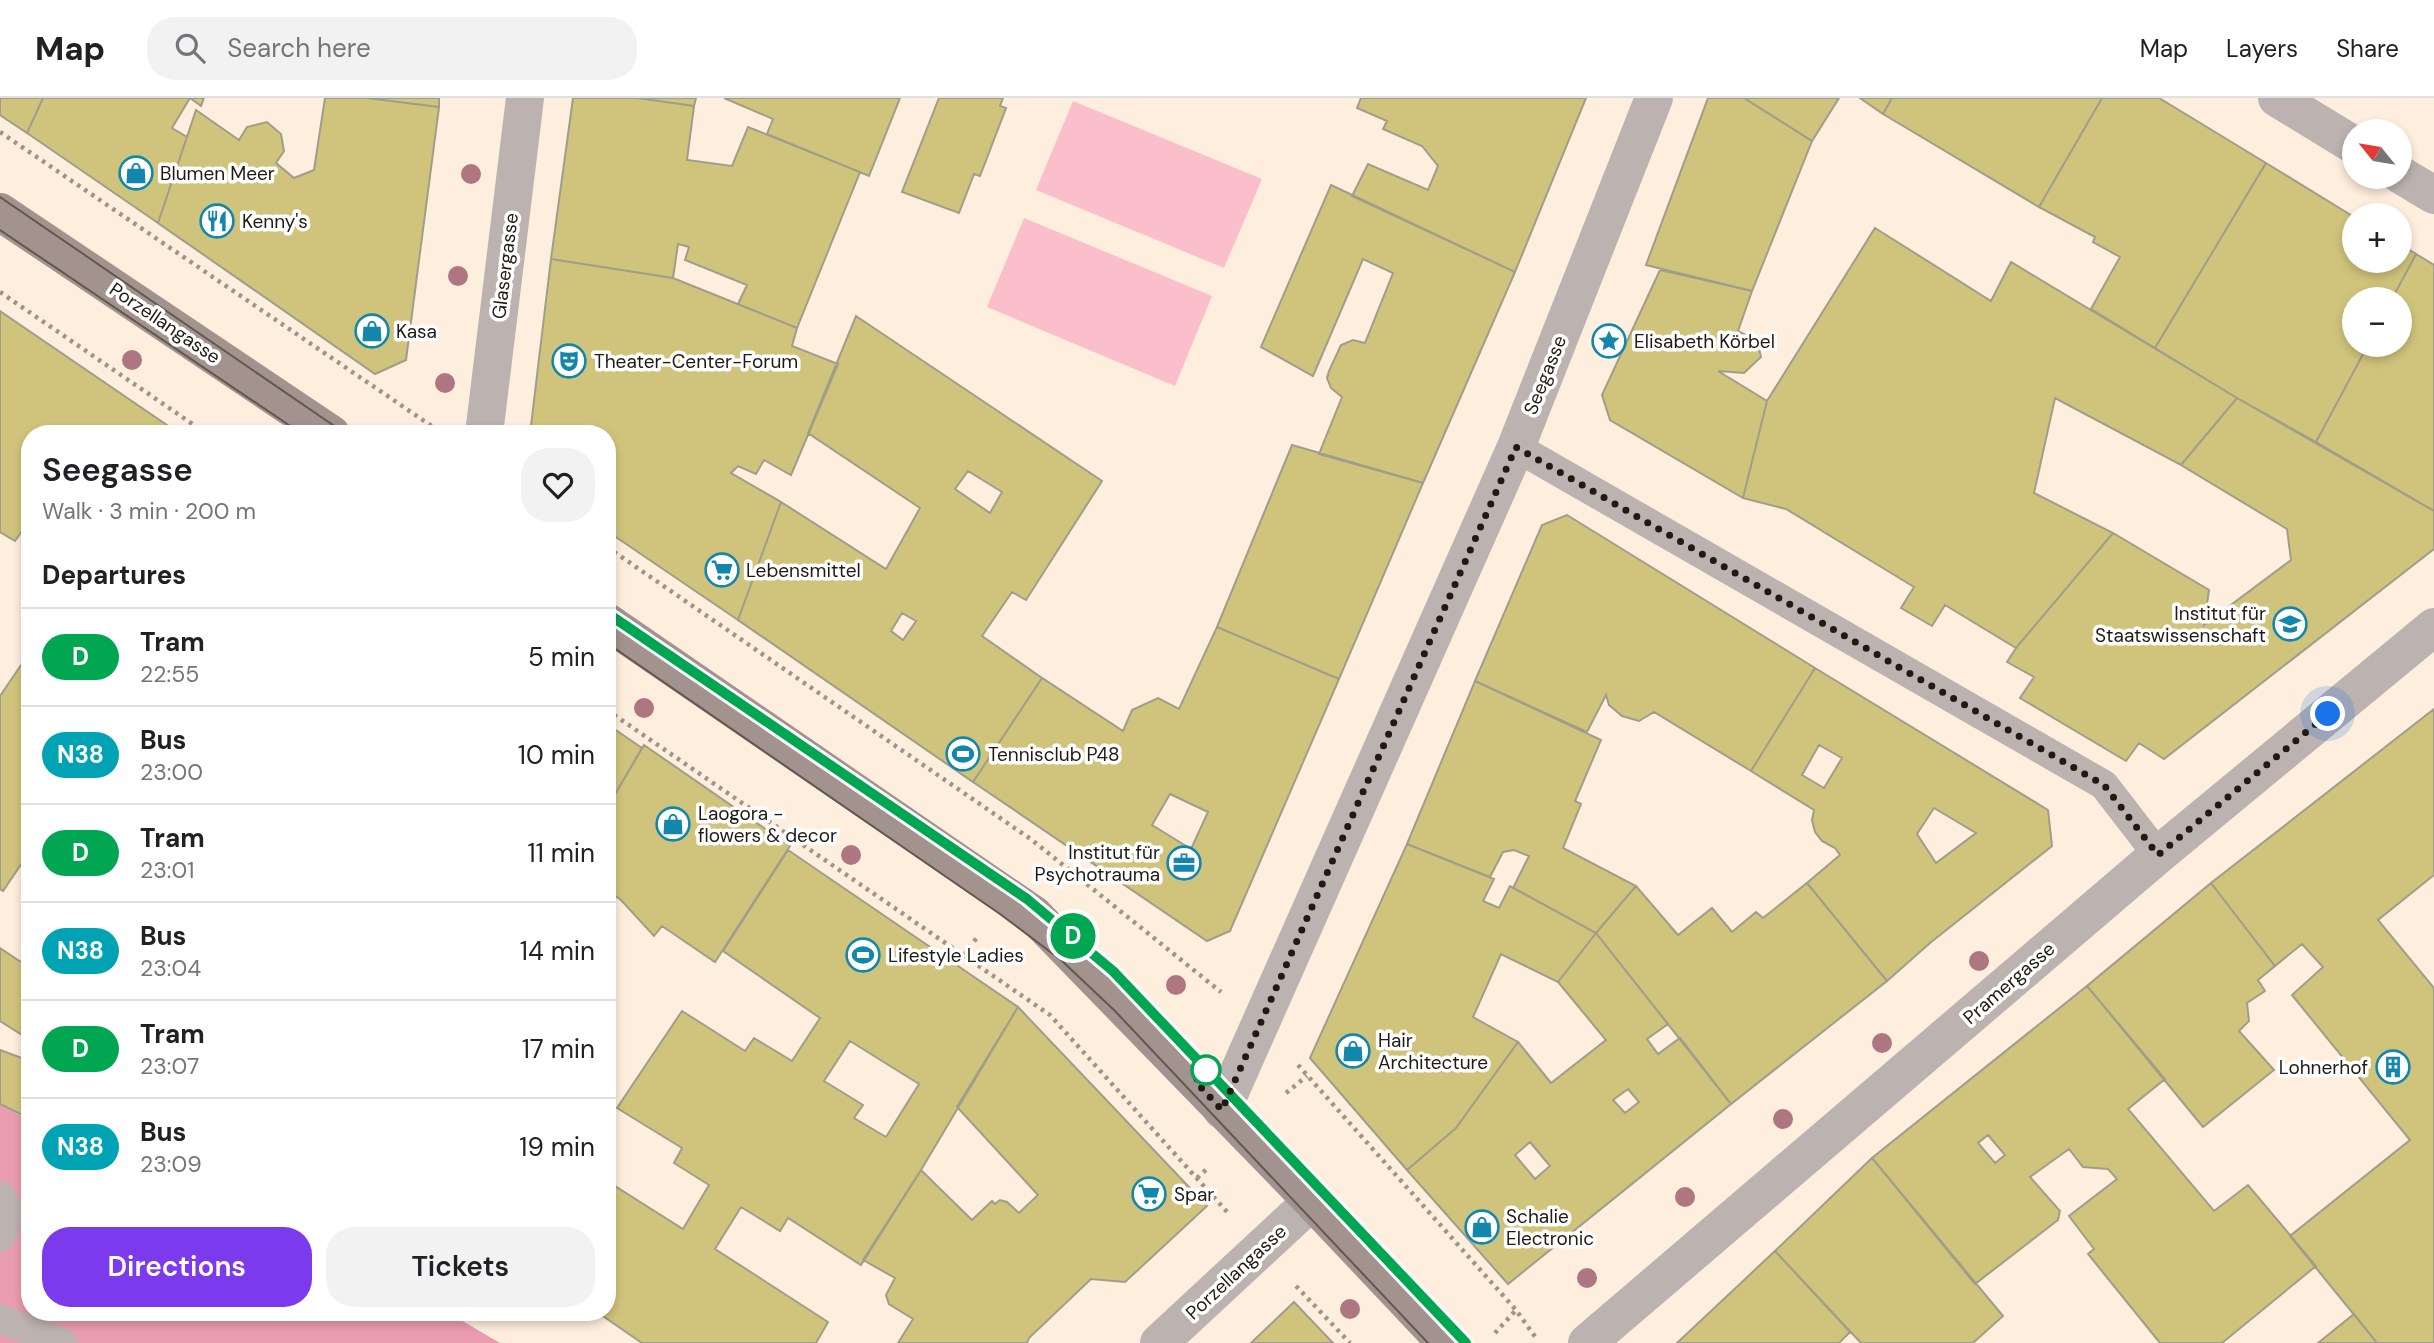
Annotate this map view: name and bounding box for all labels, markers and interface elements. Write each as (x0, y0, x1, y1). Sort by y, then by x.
search box (147, 17, 637, 80)
text: Map (35, 27, 105, 70)
icon: search (171, 29, 209, 67)
text: Search here (227, 31, 371, 65)
text: Map (2140, 33, 2188, 64)
text: Layers (2226, 33, 2298, 64)
text: Share (2336, 33, 2399, 64)
north arrow (2342, 119, 2412, 189)
map controls (2342, 119, 2412, 357)
shop icon: Blumen Meer (117, 154, 155, 192)
place label: Blumen Meer (160, 161, 275, 186)
restaurant icon: Kenny's (198, 202, 236, 240)
button: + (2342, 203, 2412, 273)
place label: Kenny's (242, 209, 308, 234)
street label: Glasergasse (486, 211, 524, 321)
street label: Porzellangasse (105, 277, 225, 369)
button: − (2342, 287, 2412, 357)
shop icon: Kasa (353, 312, 391, 350)
place label: Kasa (396, 319, 437, 344)
place icon: Elisabeth Körbel (1590, 322, 1628, 360)
place label: Elisabeth Körbel (1634, 329, 1775, 354)
street label: Seegasse (1518, 332, 1572, 418)
theatre icon: Theater-Center-Forum (550, 342, 588, 380)
place label: Theater-Center-Forum (594, 349, 798, 374)
text: Seegasse (42, 448, 193, 491)
button: heart (521, 448, 595, 522)
text: Walk · 3 min · 200 m (42, 496, 256, 526)
supermarket icon: Lebensmittel (703, 551, 741, 589)
text: Departures (42, 558, 186, 592)
place label: Lebensmittel (746, 558, 861, 583)
place label: Institut für Staatswissenschaft (2095, 601, 2266, 648)
school or university icon: Institut für Staatswissenschaft (2271, 605, 2309, 643)
text: Tram (140, 625, 205, 659)
text: 5 min (528, 640, 595, 674)
text: D (72, 641, 89, 672)
text: 22:55 (140, 659, 199, 689)
your location (2310, 696, 2345, 731)
text: Bus (140, 723, 186, 757)
sports icon: Tennisclub P48 (944, 735, 982, 773)
text: 10 min (518, 738, 595, 772)
text: N38 (57, 739, 104, 770)
place label: Tennisclub P48 (988, 742, 1120, 767)
text: 23:00 (140, 757, 203, 787)
place label: Laogora - flowers & decor (698, 801, 837, 848)
shop icon: Laogora - flowers & decor (654, 805, 692, 843)
text: Tram (140, 821, 205, 855)
text: 11 min (528, 836, 595, 870)
text: D (72, 837, 89, 868)
place label: Institut für Psychotrauma (1035, 840, 1160, 887)
office icon: Institut für Psychotrauma (1165, 844, 1203, 882)
text: 23:01 (140, 855, 194, 885)
line badge: D (1050, 913, 1096, 959)
text: Bus (140, 919, 186, 953)
text: D (1065, 920, 1081, 951)
text: 14 min (520, 934, 595, 968)
text: N38 (57, 935, 104, 966)
sports icon: Lifestyle Ladies (844, 936, 882, 974)
street label: Pramergasse (1958, 936, 2060, 1030)
place label: Lifestyle Ladies (888, 943, 1024, 968)
text: 23:04 (140, 953, 201, 983)
text: Tram (140, 1017, 205, 1051)
place label: Hair Architecture (1378, 1028, 1488, 1075)
text: 17 min (522, 1032, 595, 1066)
shop icon: Hair Architecture (1334, 1032, 1372, 1070)
text: D (72, 1033, 89, 1064)
building icon: Lohnerhof (2374, 1048, 2412, 1086)
text: 23:07 (140, 1051, 199, 1081)
unlabelled marker (1191, 1055, 1221, 1085)
place label: Lohnerhof (2279, 1055, 2368, 1080)
text: Bus (140, 1115, 186, 1149)
text: 19 min (519, 1130, 595, 1164)
text: N38 (57, 1131, 104, 1162)
text: 23:09 (140, 1149, 202, 1179)
supermarket icon: Spar (1130, 1175, 1168, 1213)
place label: Spar (1174, 1182, 1214, 1207)
place label: Schalie Electronic (1506, 1204, 1594, 1251)
shop icon: Schalie Electronic (1463, 1208, 1501, 1246)
street label: Porzellangasse (1180, 1219, 1292, 1325)
button: Directions (42, 1227, 312, 1307)
button: Tickets (326, 1227, 595, 1307)

